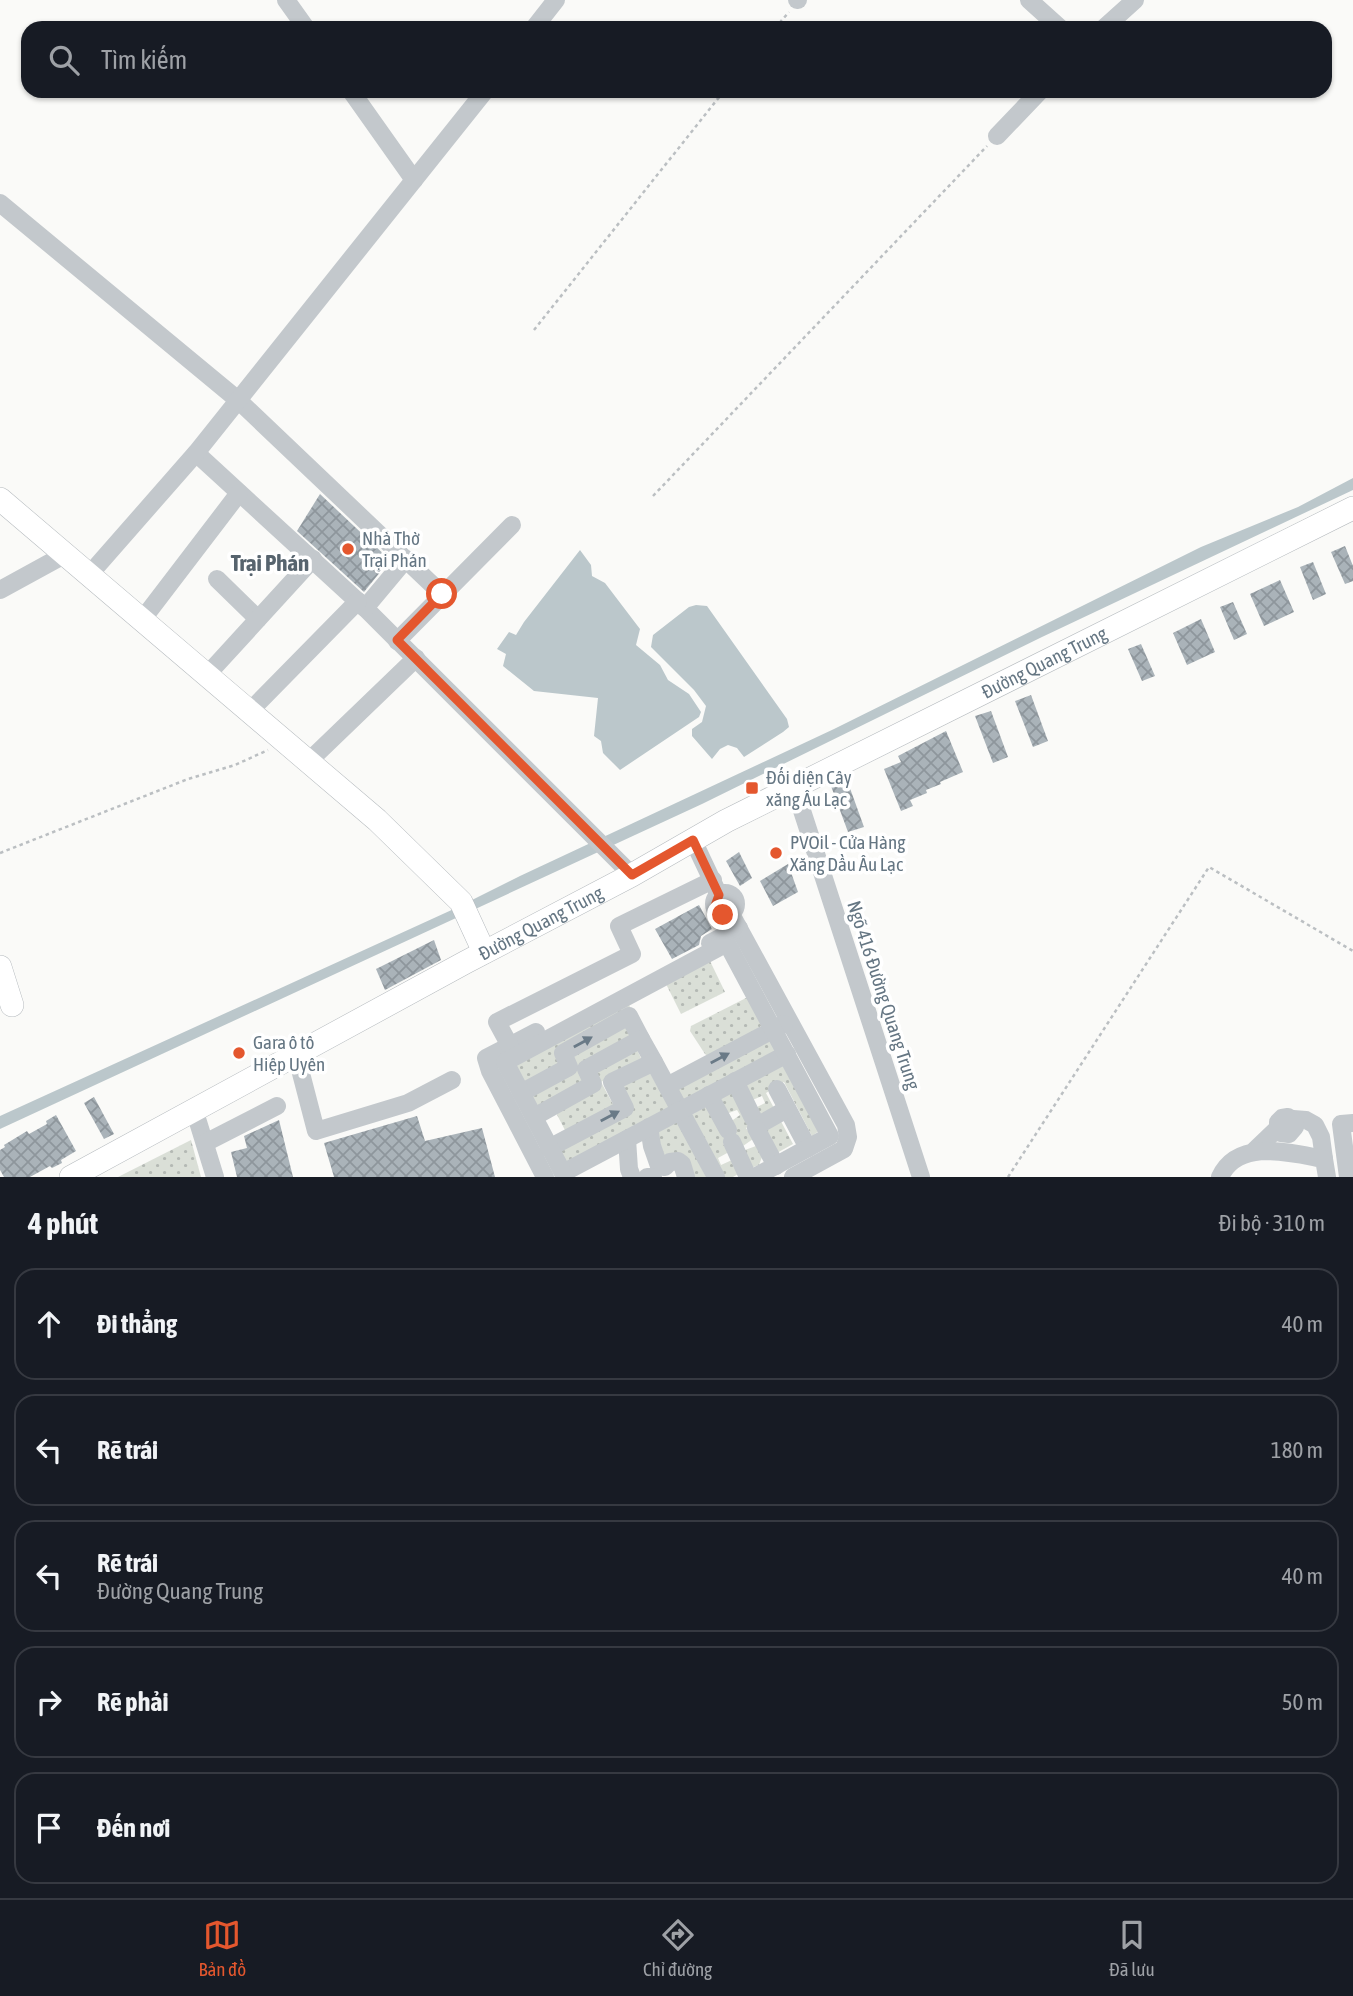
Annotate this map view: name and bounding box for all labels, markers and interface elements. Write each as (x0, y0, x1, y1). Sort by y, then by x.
search box (21, 21, 1332, 98)
icon: search (45, 41, 83, 79)
text: Tìm kiếm (101, 45, 187, 75)
place label: Nhà Thờ Trại Phán (362, 527, 427, 571)
marker: Nhà Thờ Trại Phán (340, 541, 356, 557)
district label: Trại Phán (231, 550, 309, 576)
route start (426, 578, 457, 609)
street label: Đường Quang Trung (978, 621, 1111, 703)
place label: Đối diện Cây xăng Âu Lạc (766, 766, 852, 810)
marker: Đối diện Cây xăng Âu Lạc (744, 780, 760, 796)
place label: PVOil - Cửa Hàng Xăng Dầu Âu Lạc (790, 831, 906, 875)
marker: PVOil - Cửa Hàng Xăng Dầu Âu Lạc (768, 845, 784, 861)
street label: Đường Quang Trung (475, 881, 607, 964)
street label: Ngõ 416 Đường Quang Trung (843, 898, 925, 1093)
route end (707, 899, 738, 930)
place label: Gara ô tô Hiệp Uyên (253, 1031, 325, 1075)
one-way arrow (573, 1036, 592, 1048)
marker: Gara ô tô Hiệp Uyên (231, 1045, 247, 1061)
one-way arrow (711, 1052, 730, 1064)
one-way arrow (600, 1111, 620, 1122)
text: 4 phút (28, 1206, 98, 1240)
text: Đi bộ · 310 m (1219, 1210, 1325, 1236)
icon: ahead (30, 1305, 68, 1343)
text: Đi thẳng (97, 1309, 177, 1339)
text: 40 m (1282, 1311, 1323, 1337)
icon: left (30, 1431, 68, 1469)
text: Rẽ trái (97, 1435, 158, 1465)
text: 180 m (1271, 1437, 1323, 1463)
text: Rẽ trái (97, 1548, 158, 1578)
icon: left (30, 1557, 68, 1595)
text: 40 m (1282, 1563, 1323, 1589)
text: Đường Quang Trung (97, 1578, 263, 1604)
icon: right (30, 1683, 68, 1721)
text: Rẽ phải (97, 1687, 168, 1717)
text: 50 m (1282, 1689, 1323, 1715)
icon: arrive (30, 1809, 68, 1847)
text: Đến nơi (97, 1813, 170, 1843)
tab: Bản đồ (198, 1916, 246, 1980)
tab: Chỉ đường (643, 1916, 712, 1980)
tab: Đã lưu (1109, 1916, 1155, 1980)

